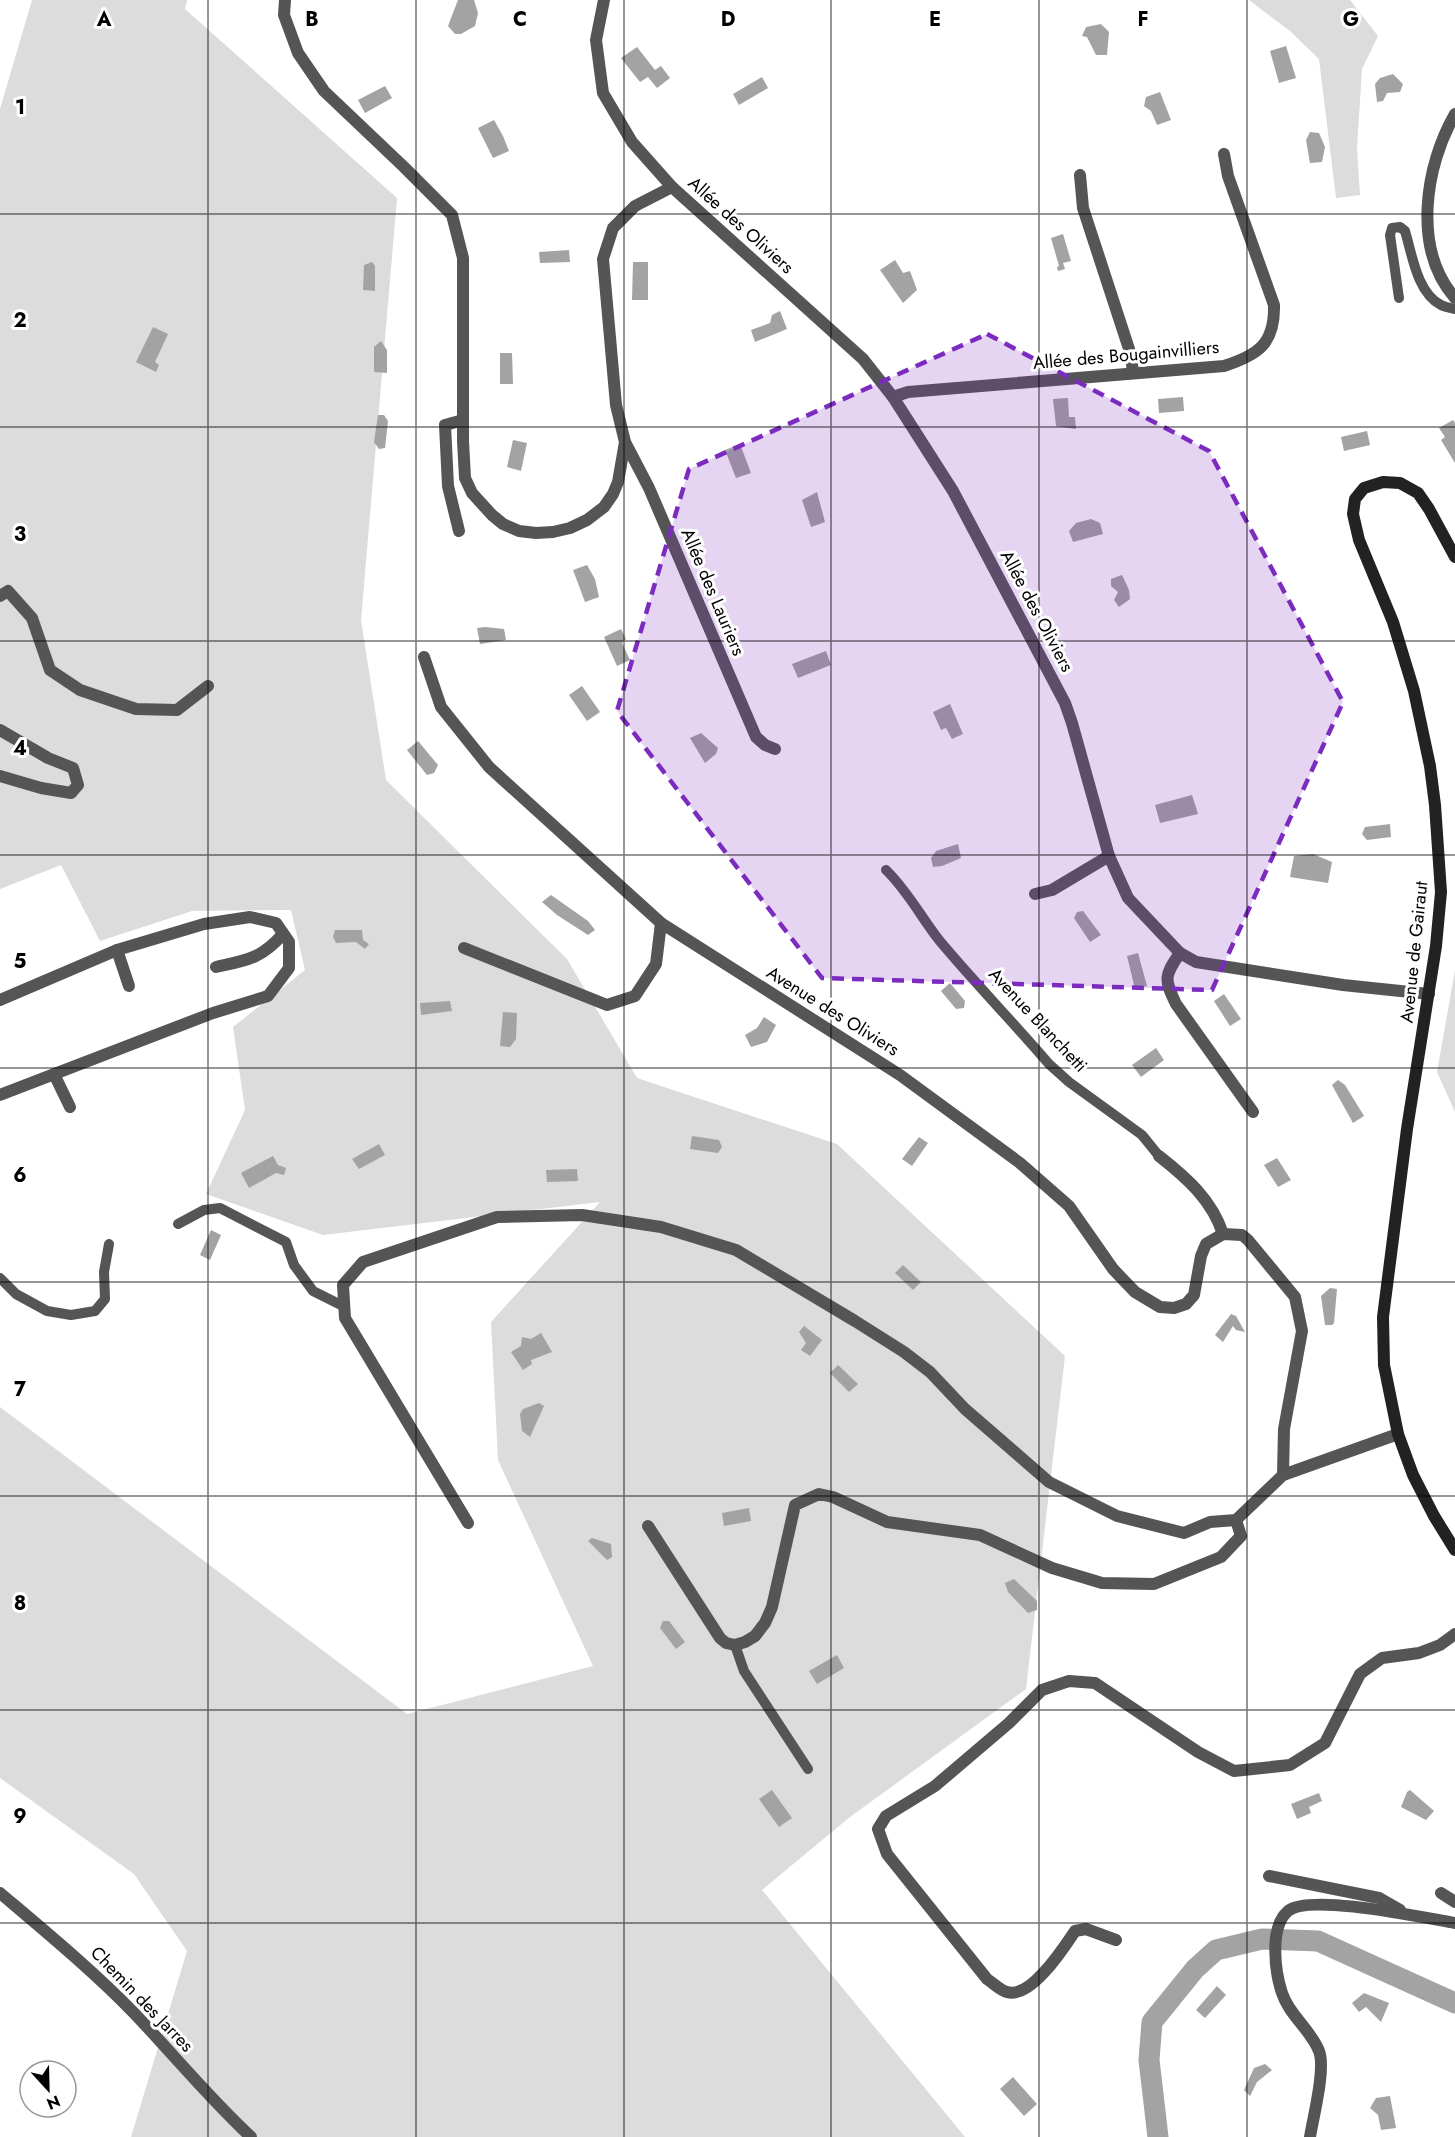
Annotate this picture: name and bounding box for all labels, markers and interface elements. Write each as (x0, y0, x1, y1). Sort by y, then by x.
text: A (96, 5, 112, 34)
text: B (305, 5, 319, 34)
text: C (513, 5, 527, 34)
text: D (721, 5, 735, 34)
text: E (929, 5, 941, 34)
text: F (1137, 5, 1149, 34)
text: G (1343, 5, 1359, 34)
text: 1 (15, 93, 25, 122)
street label: Allée des Oliviers (682, 170, 800, 280)
text: 2 (13, 306, 27, 335)
street label: Allée des Bougainvilliers (1032, 334, 1220, 376)
text: 3 (14, 520, 26, 549)
street label: Allée des Lauriers (674, 524, 752, 660)
street label: Allée des Oliviers (994, 545, 1080, 677)
text: 4 (13, 734, 27, 763)
street label: Avenue de Gairaut (1394, 879, 1434, 1024)
text: 5 (14, 947, 27, 976)
street label: Avenue des Oliviers (762, 960, 904, 1062)
street label: Avenue Blanchetti (983, 962, 1093, 1078)
text: 6 (13, 1161, 27, 1190)
text: 7 (14, 1375, 27, 1404)
text: 8 (14, 1589, 26, 1618)
text: 9 (13, 1802, 27, 1831)
street label: Chemin des Jarres (85, 1940, 199, 2058)
north arrow (18, 2059, 78, 2119)
text: N (43, 2089, 64, 2115)

